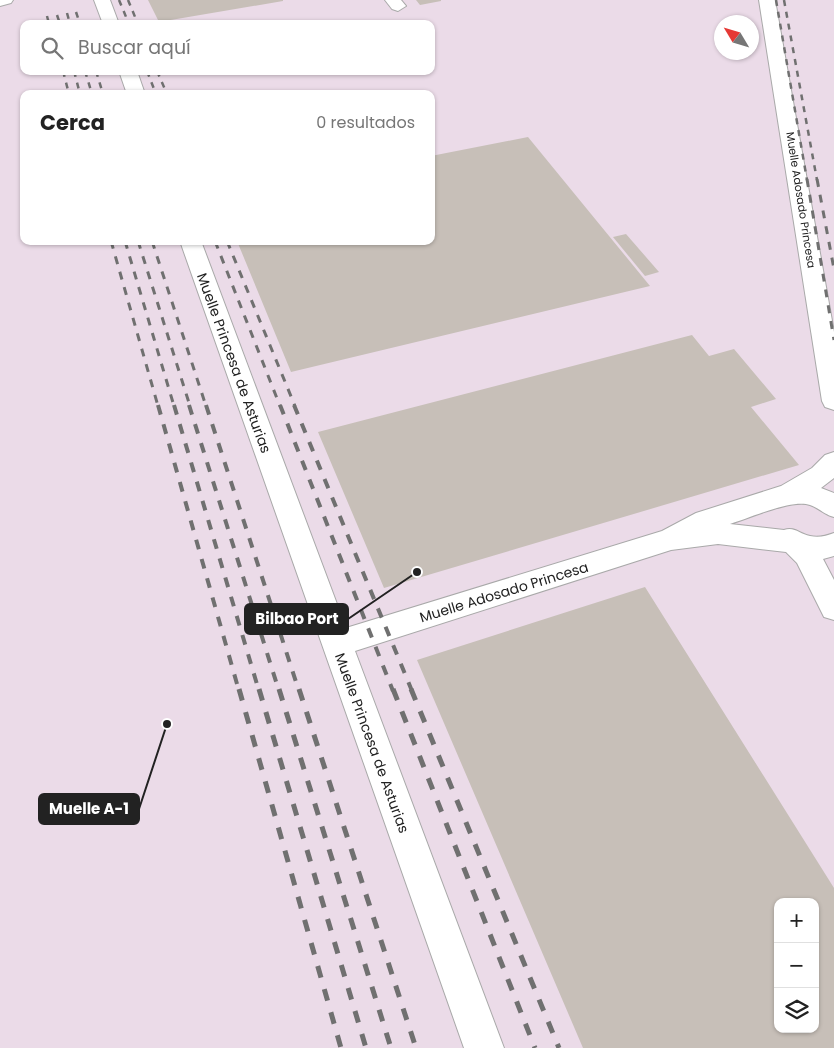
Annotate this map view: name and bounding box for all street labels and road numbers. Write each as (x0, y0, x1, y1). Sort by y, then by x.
street label: Muelle Adosado Princesa (782, 131, 820, 269)
street label: Muelle Princesa de Asturias (192, 270, 276, 456)
street label: Muelle Adosado Princesa (417, 557, 591, 627)
street label: Muelle Princesa de Asturias (330, 650, 414, 836)

